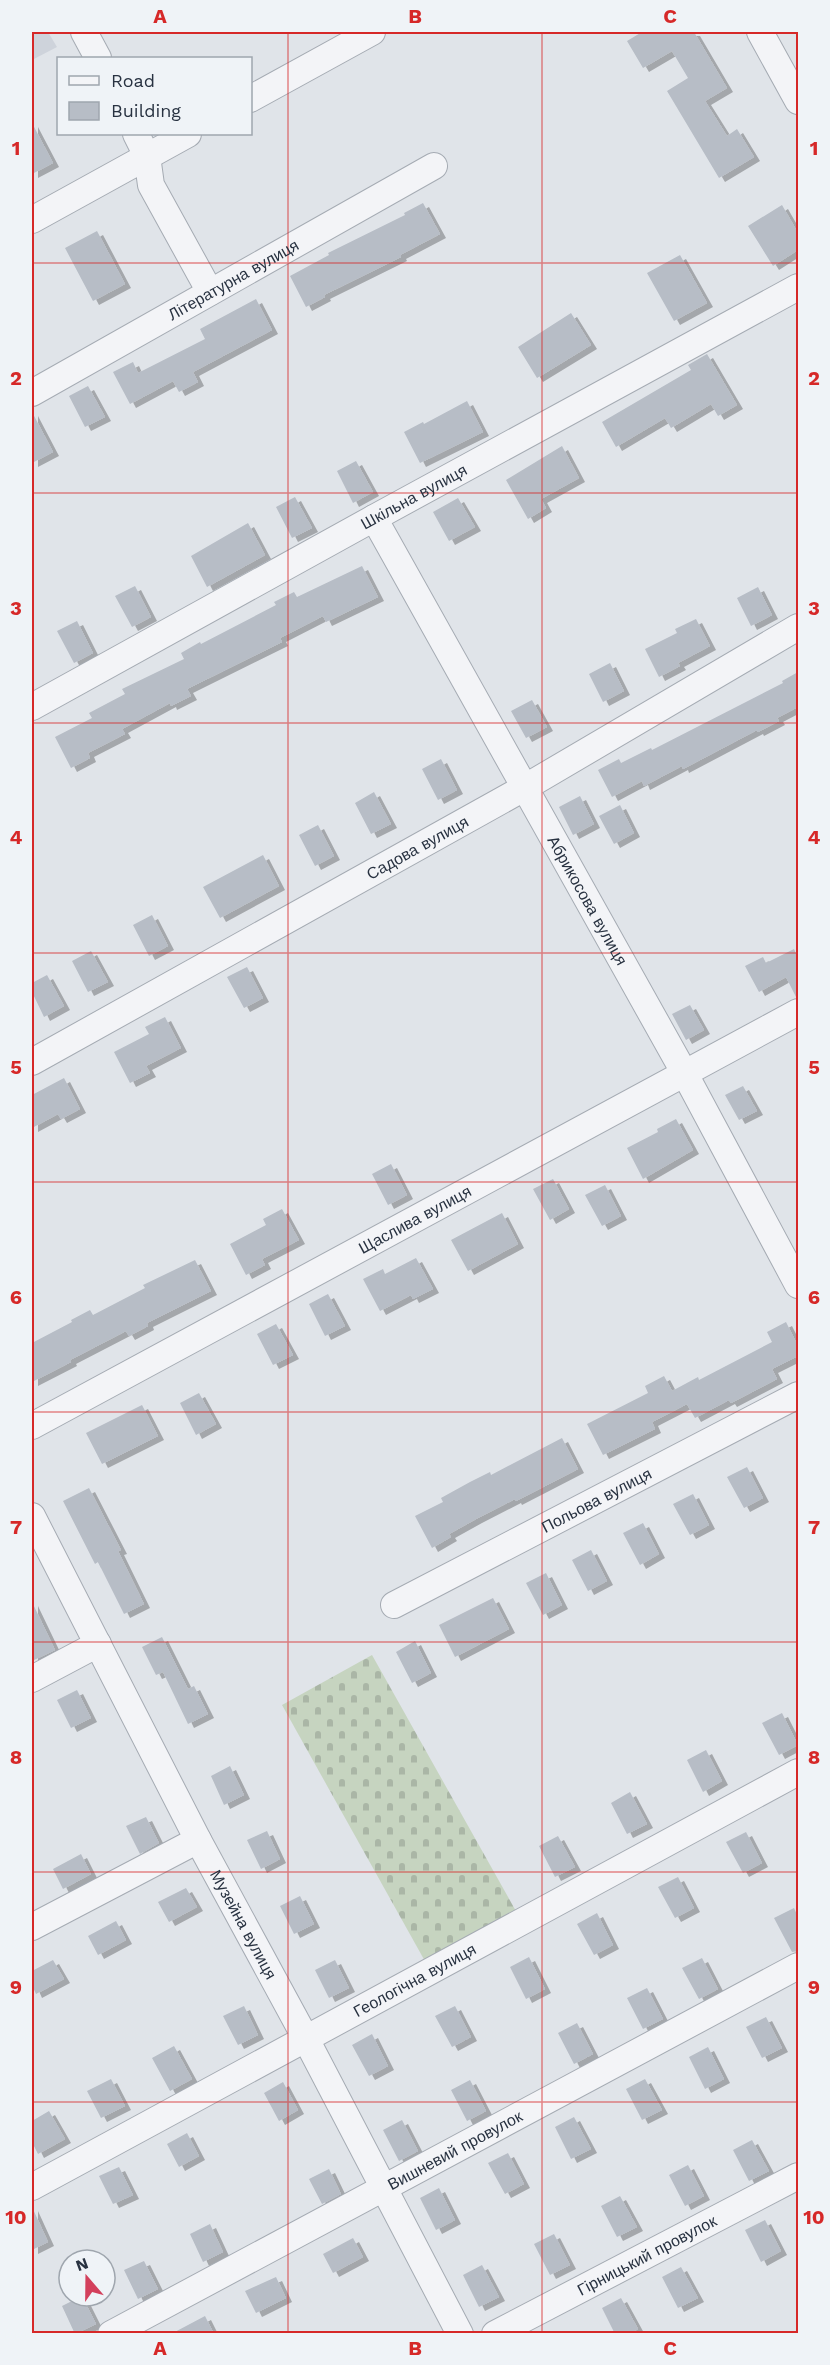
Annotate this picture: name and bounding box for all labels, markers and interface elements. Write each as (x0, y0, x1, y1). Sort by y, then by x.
text: A (153, 4, 167, 28)
text: B (408, 4, 422, 28)
text: C (663, 4, 677, 28)
legend (57, 57, 252, 135)
text: Road (111, 70, 155, 91)
text: Building (111, 100, 181, 121)
text: 1 (12, 136, 20, 160)
text: 1 (810, 136, 818, 160)
street label: Літературна вулиця (164, 235, 302, 324)
text: 2 (10, 366, 22, 390)
text: 2 (808, 366, 820, 390)
street label: Шкільна вулиця (357, 460, 470, 533)
text: 3 (10, 596, 22, 620)
text: 3 (808, 596, 820, 620)
street label: Садова вулиця (363, 812, 471, 883)
text: 4 (10, 825, 23, 849)
text: 4 (808, 825, 821, 849)
street label: Абрикосова вулиця (544, 832, 632, 968)
text: 5 (10, 1055, 22, 1079)
text: 5 (808, 1055, 820, 1079)
street label: Щаслива вулиця (355, 1181, 474, 1257)
text: 6 (10, 1285, 22, 1309)
text: 6 (808, 1285, 820, 1309)
street label: Польова вулиця (538, 1463, 654, 1536)
text: 7 (10, 1515, 22, 1539)
text: 7 (808, 1515, 820, 1539)
text: 8 (10, 1745, 22, 1769)
text: 8 (808, 1745, 820, 1769)
street label: Музейна вулиця (206, 1866, 281, 1982)
street label: Геологічна вулиця (350, 1939, 479, 2021)
text: 9 (10, 1975, 22, 1999)
text: 9 (808, 1975, 820, 1999)
street label: Вишневий провулок (384, 2106, 526, 2194)
text: 10 (5, 2205, 27, 2229)
text: 10 (803, 2205, 825, 2229)
street label: Гірницький провулок (574, 2210, 720, 2299)
north arrow (57, 2248, 117, 2308)
text: N (73, 2253, 91, 2275)
text: A (153, 2336, 167, 2360)
text: B (408, 2336, 422, 2360)
text: C (663, 2336, 677, 2360)

